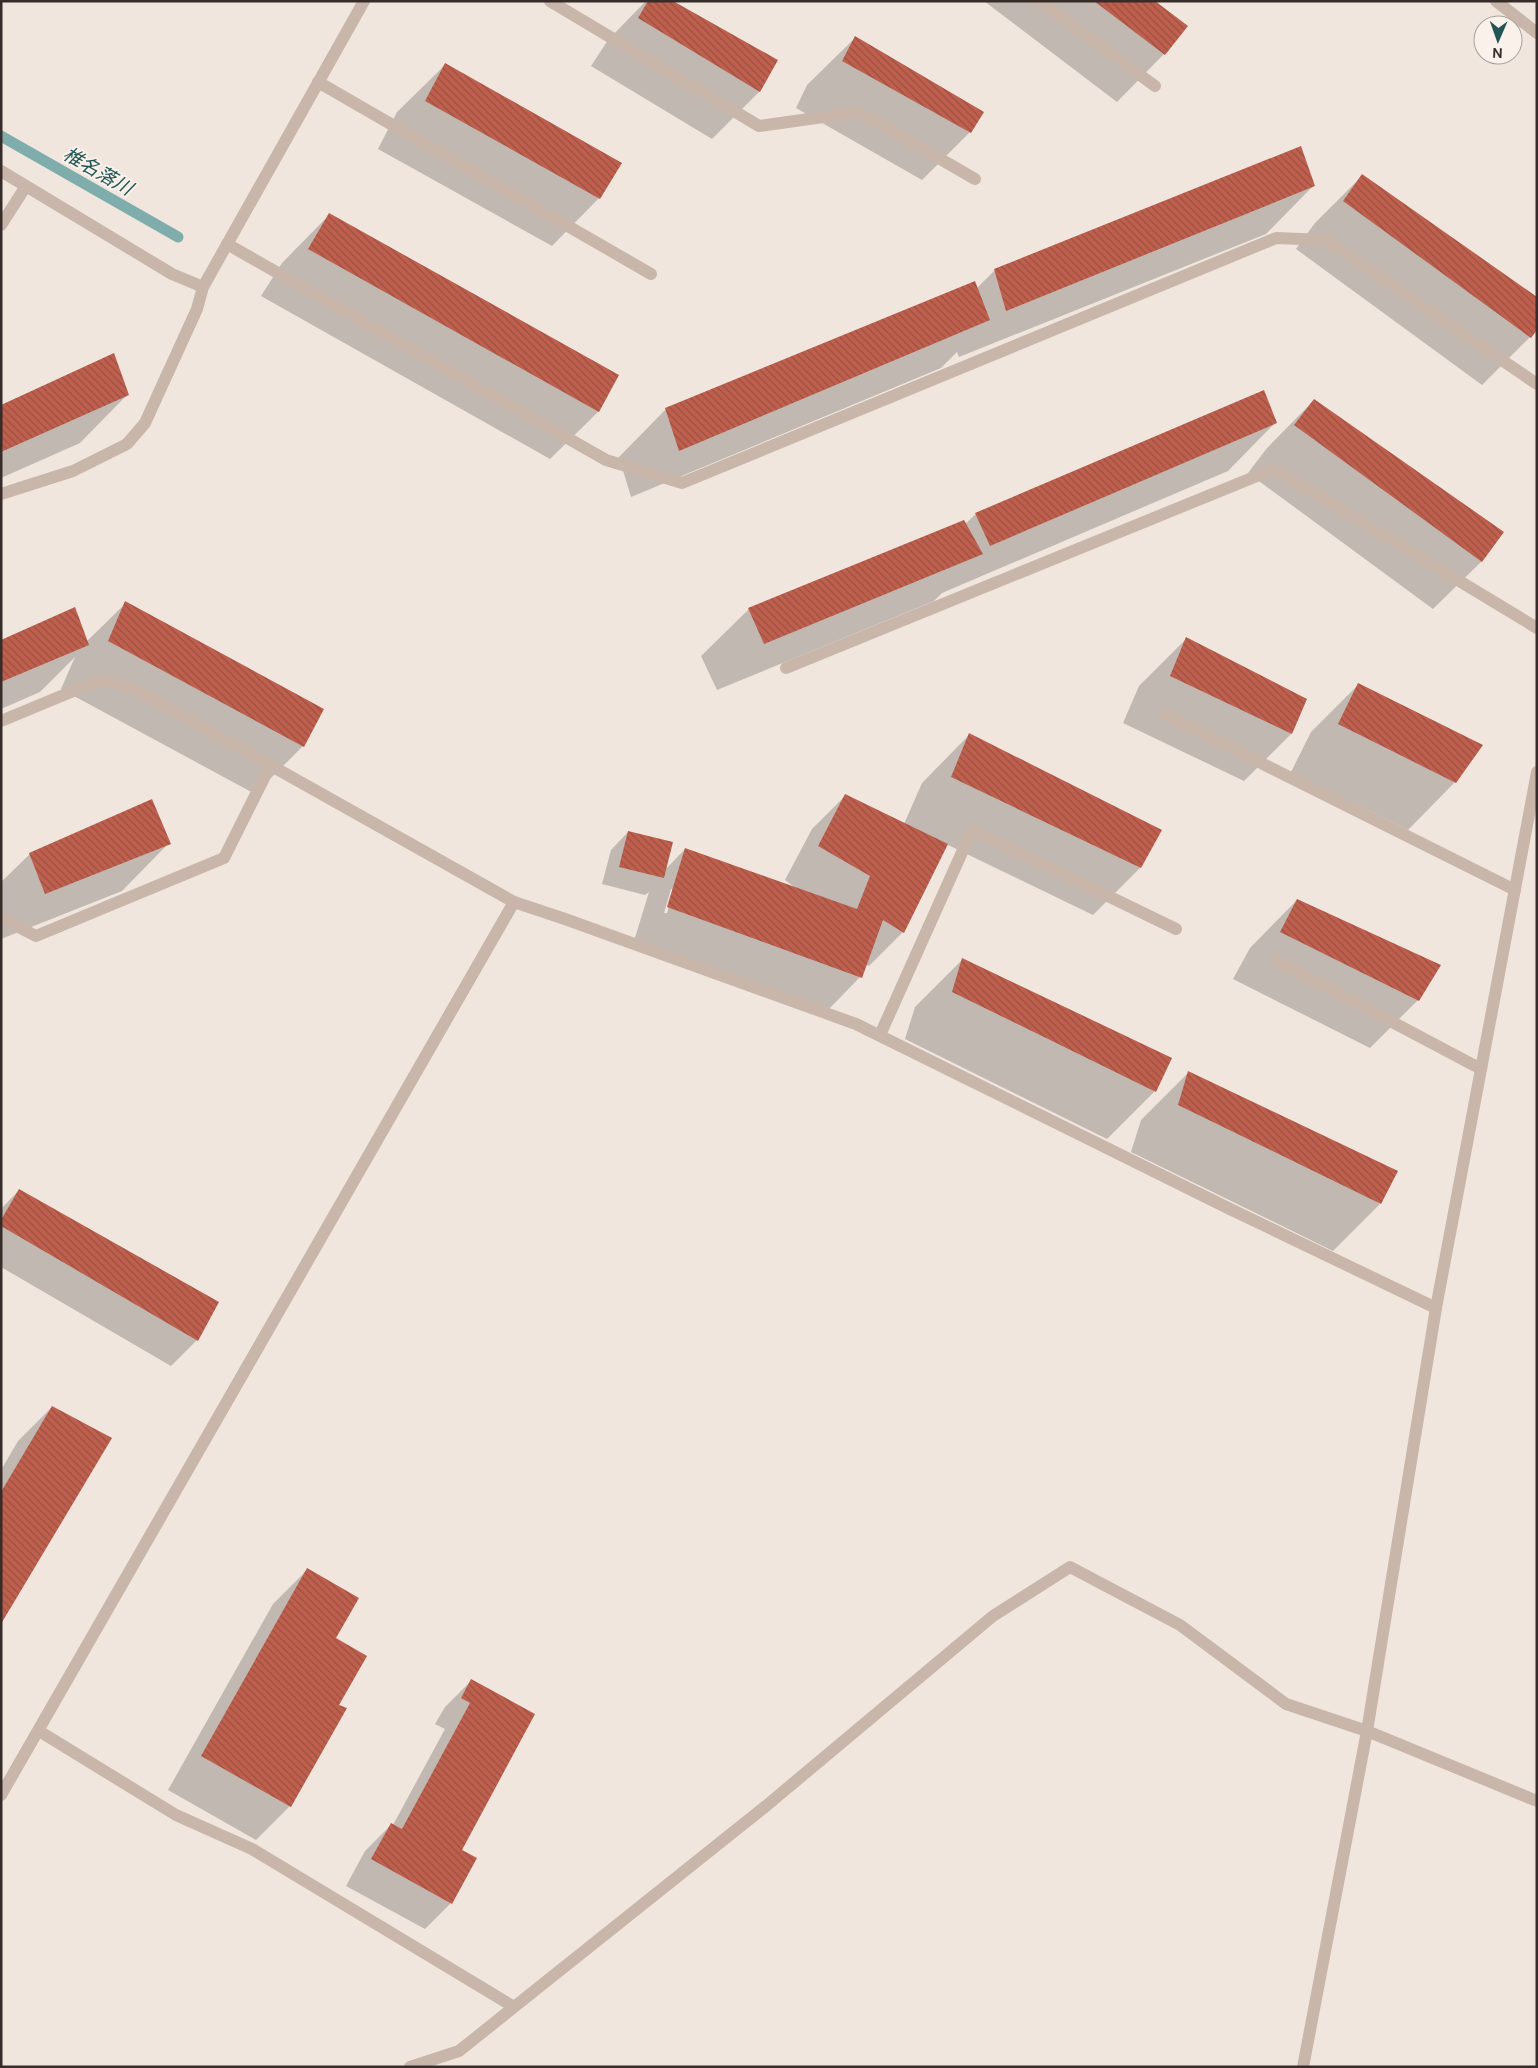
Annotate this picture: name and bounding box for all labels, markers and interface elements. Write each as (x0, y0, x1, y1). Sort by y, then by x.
north arrow (1473, 15, 1523, 65)
text: N (1492, 44, 1503, 62)
water label: 椎名落川 (59, 141, 139, 202)

